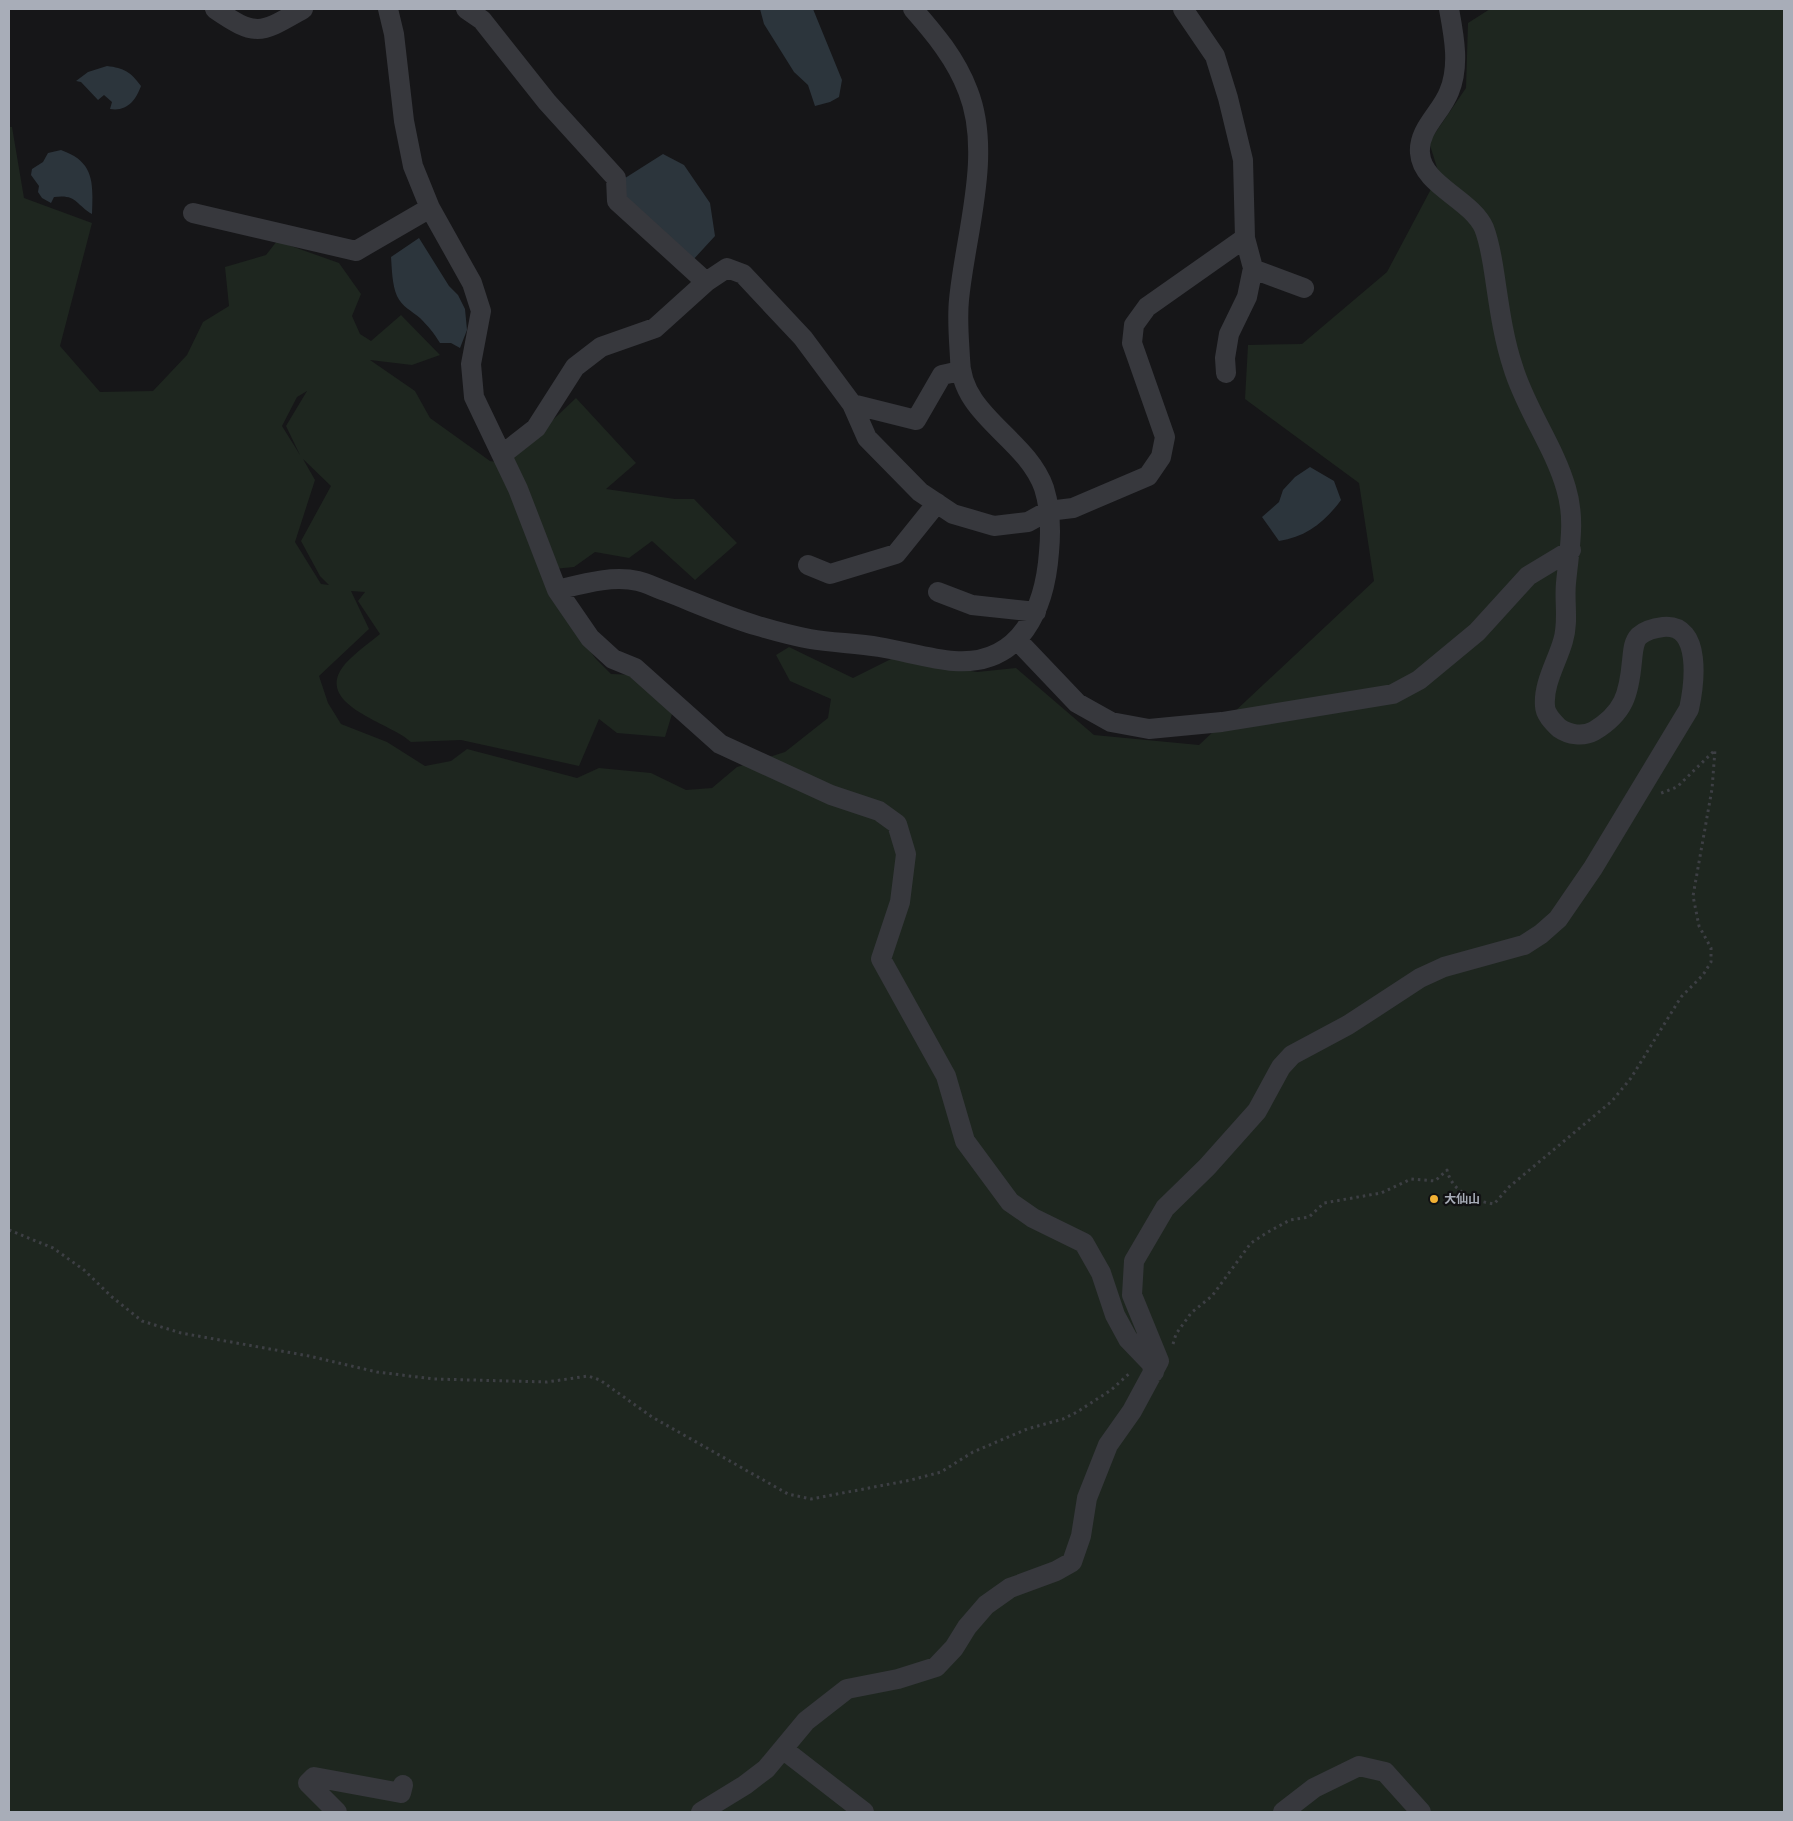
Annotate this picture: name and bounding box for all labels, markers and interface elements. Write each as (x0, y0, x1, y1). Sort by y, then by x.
place label: 大仙山 (1444, 1189, 1480, 1208)
marker: 大仙山 (1428, 1193, 1440, 1205)

